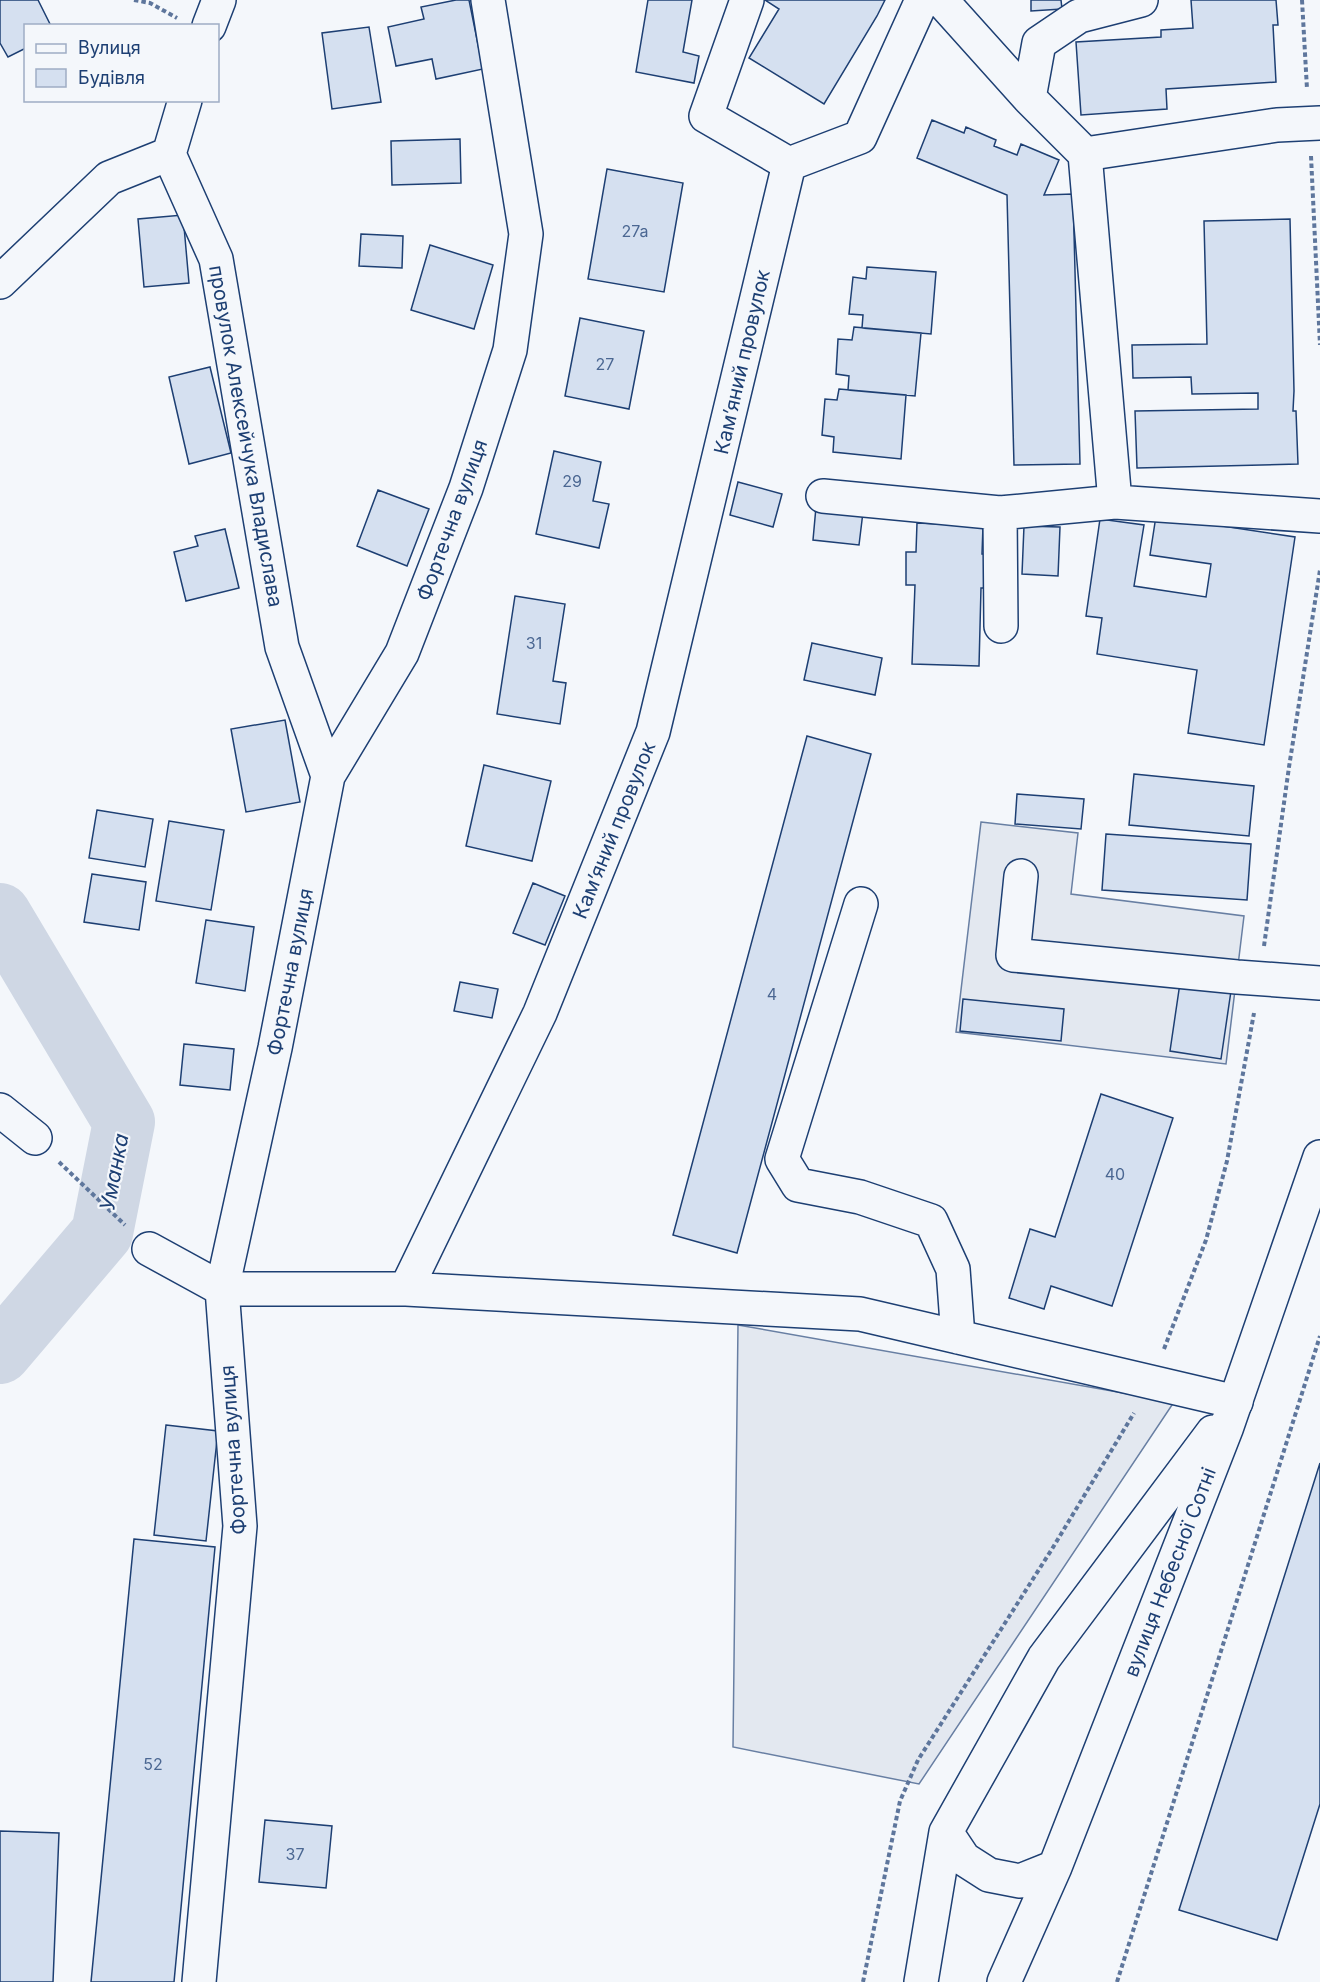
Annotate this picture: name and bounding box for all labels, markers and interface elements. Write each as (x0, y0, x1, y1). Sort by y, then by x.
legend (24, 24, 219, 102)
text: Вулиця (78, 37, 141, 58)
text: Будівля (78, 67, 145, 88)
house number: 27а (621, 221, 649, 241)
street label: провулок Алексейчука Владислава (204, 263, 288, 609)
street label: Камʼяний провулок (709, 267, 775, 457)
house number: 27 (596, 354, 614, 374)
street label: Фортечна вулиця (412, 436, 492, 604)
house number: 29 (562, 471, 582, 491)
house number: 31 (526, 633, 542, 653)
street label: Камʼяний провулок (568, 738, 661, 922)
street label: Фортечна вулиця (262, 886, 318, 1058)
house number: 4 (767, 984, 777, 1004)
water label: Уманка (94, 1131, 134, 1213)
house number: 40 (1105, 1164, 1125, 1184)
street label: Фортечна вулиця (215, 1364, 251, 1536)
street label: вулиця Небесної Сотні (1119, 1464, 1221, 1680)
house number: 52 (143, 1754, 163, 1774)
house number: 37 (286, 1844, 304, 1864)

